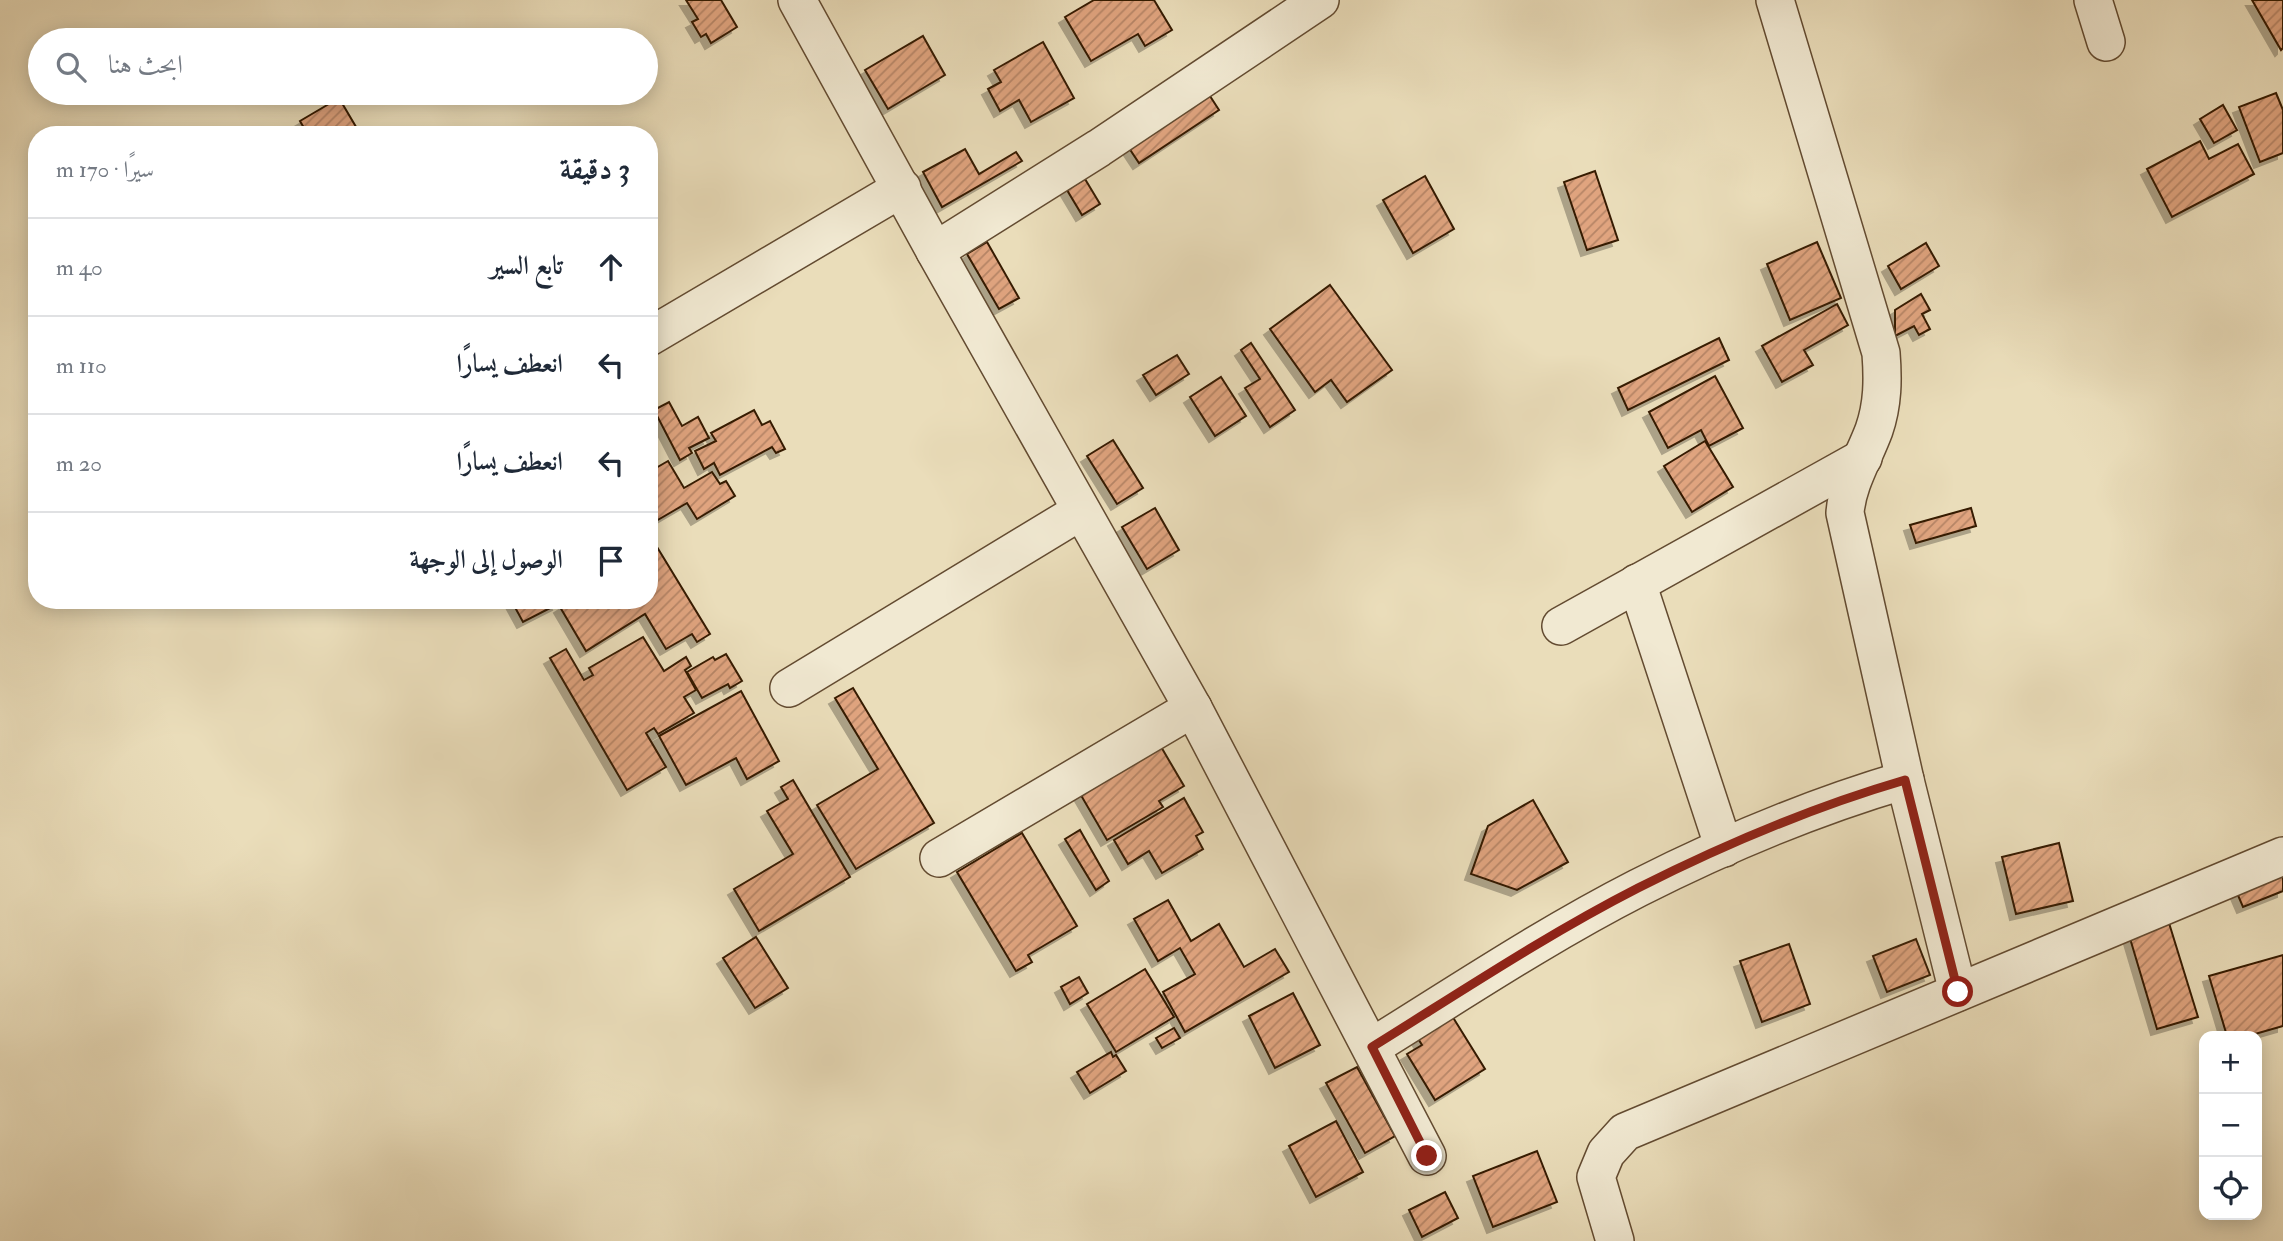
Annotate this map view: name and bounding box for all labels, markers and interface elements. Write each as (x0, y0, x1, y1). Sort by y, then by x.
search box (28, 28, 658, 105)
icon: search (52, 48, 90, 86)
text: ابحث هنا (108, 49, 183, 81)
text: 3 دقيقة (560, 151, 630, 188)
text: سيرًا · 170 m (56, 155, 154, 184)
icon: ahead (592, 248, 630, 286)
text: تابع السير (490, 250, 563, 282)
text: 40 m (56, 253, 103, 282)
icon: left (592, 346, 630, 384)
text: انعطف يسارًا (457, 348, 563, 380)
text: 110 m (56, 351, 107, 380)
icon: left (592, 444, 630, 482)
text: انعطف يسارًا (457, 446, 563, 478)
text: 20 m (56, 449, 102, 478)
icon: arrive (592, 542, 630, 580)
text: الوصول إلى الوجهة (410, 544, 563, 576)
route start (1942, 976, 1973, 1007)
map controls (2199, 1031, 2262, 1220)
button: + (2199, 1031, 2262, 1094)
button: − (2199, 1094, 2262, 1157)
route end (1411, 1140, 1442, 1171)
button: locate (2199, 1157, 2262, 1220)

